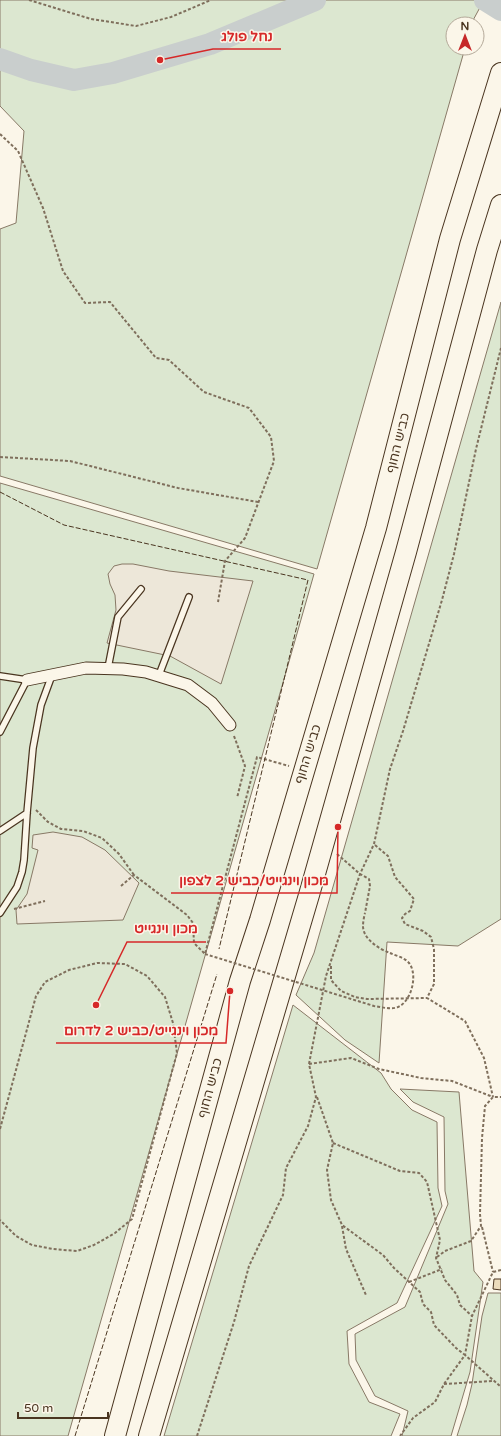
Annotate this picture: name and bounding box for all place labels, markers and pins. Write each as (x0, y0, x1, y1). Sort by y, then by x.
callout: נחל פולג (213, 23, 281, 49)
callout: מכון וינגייט/כביש 2 לצפון (171, 867, 337, 893)
callout: מכון וינגייט (127, 916, 206, 942)
callout: מכון וינגייט/כביש 2 לדרום (56, 1017, 226, 1043)

